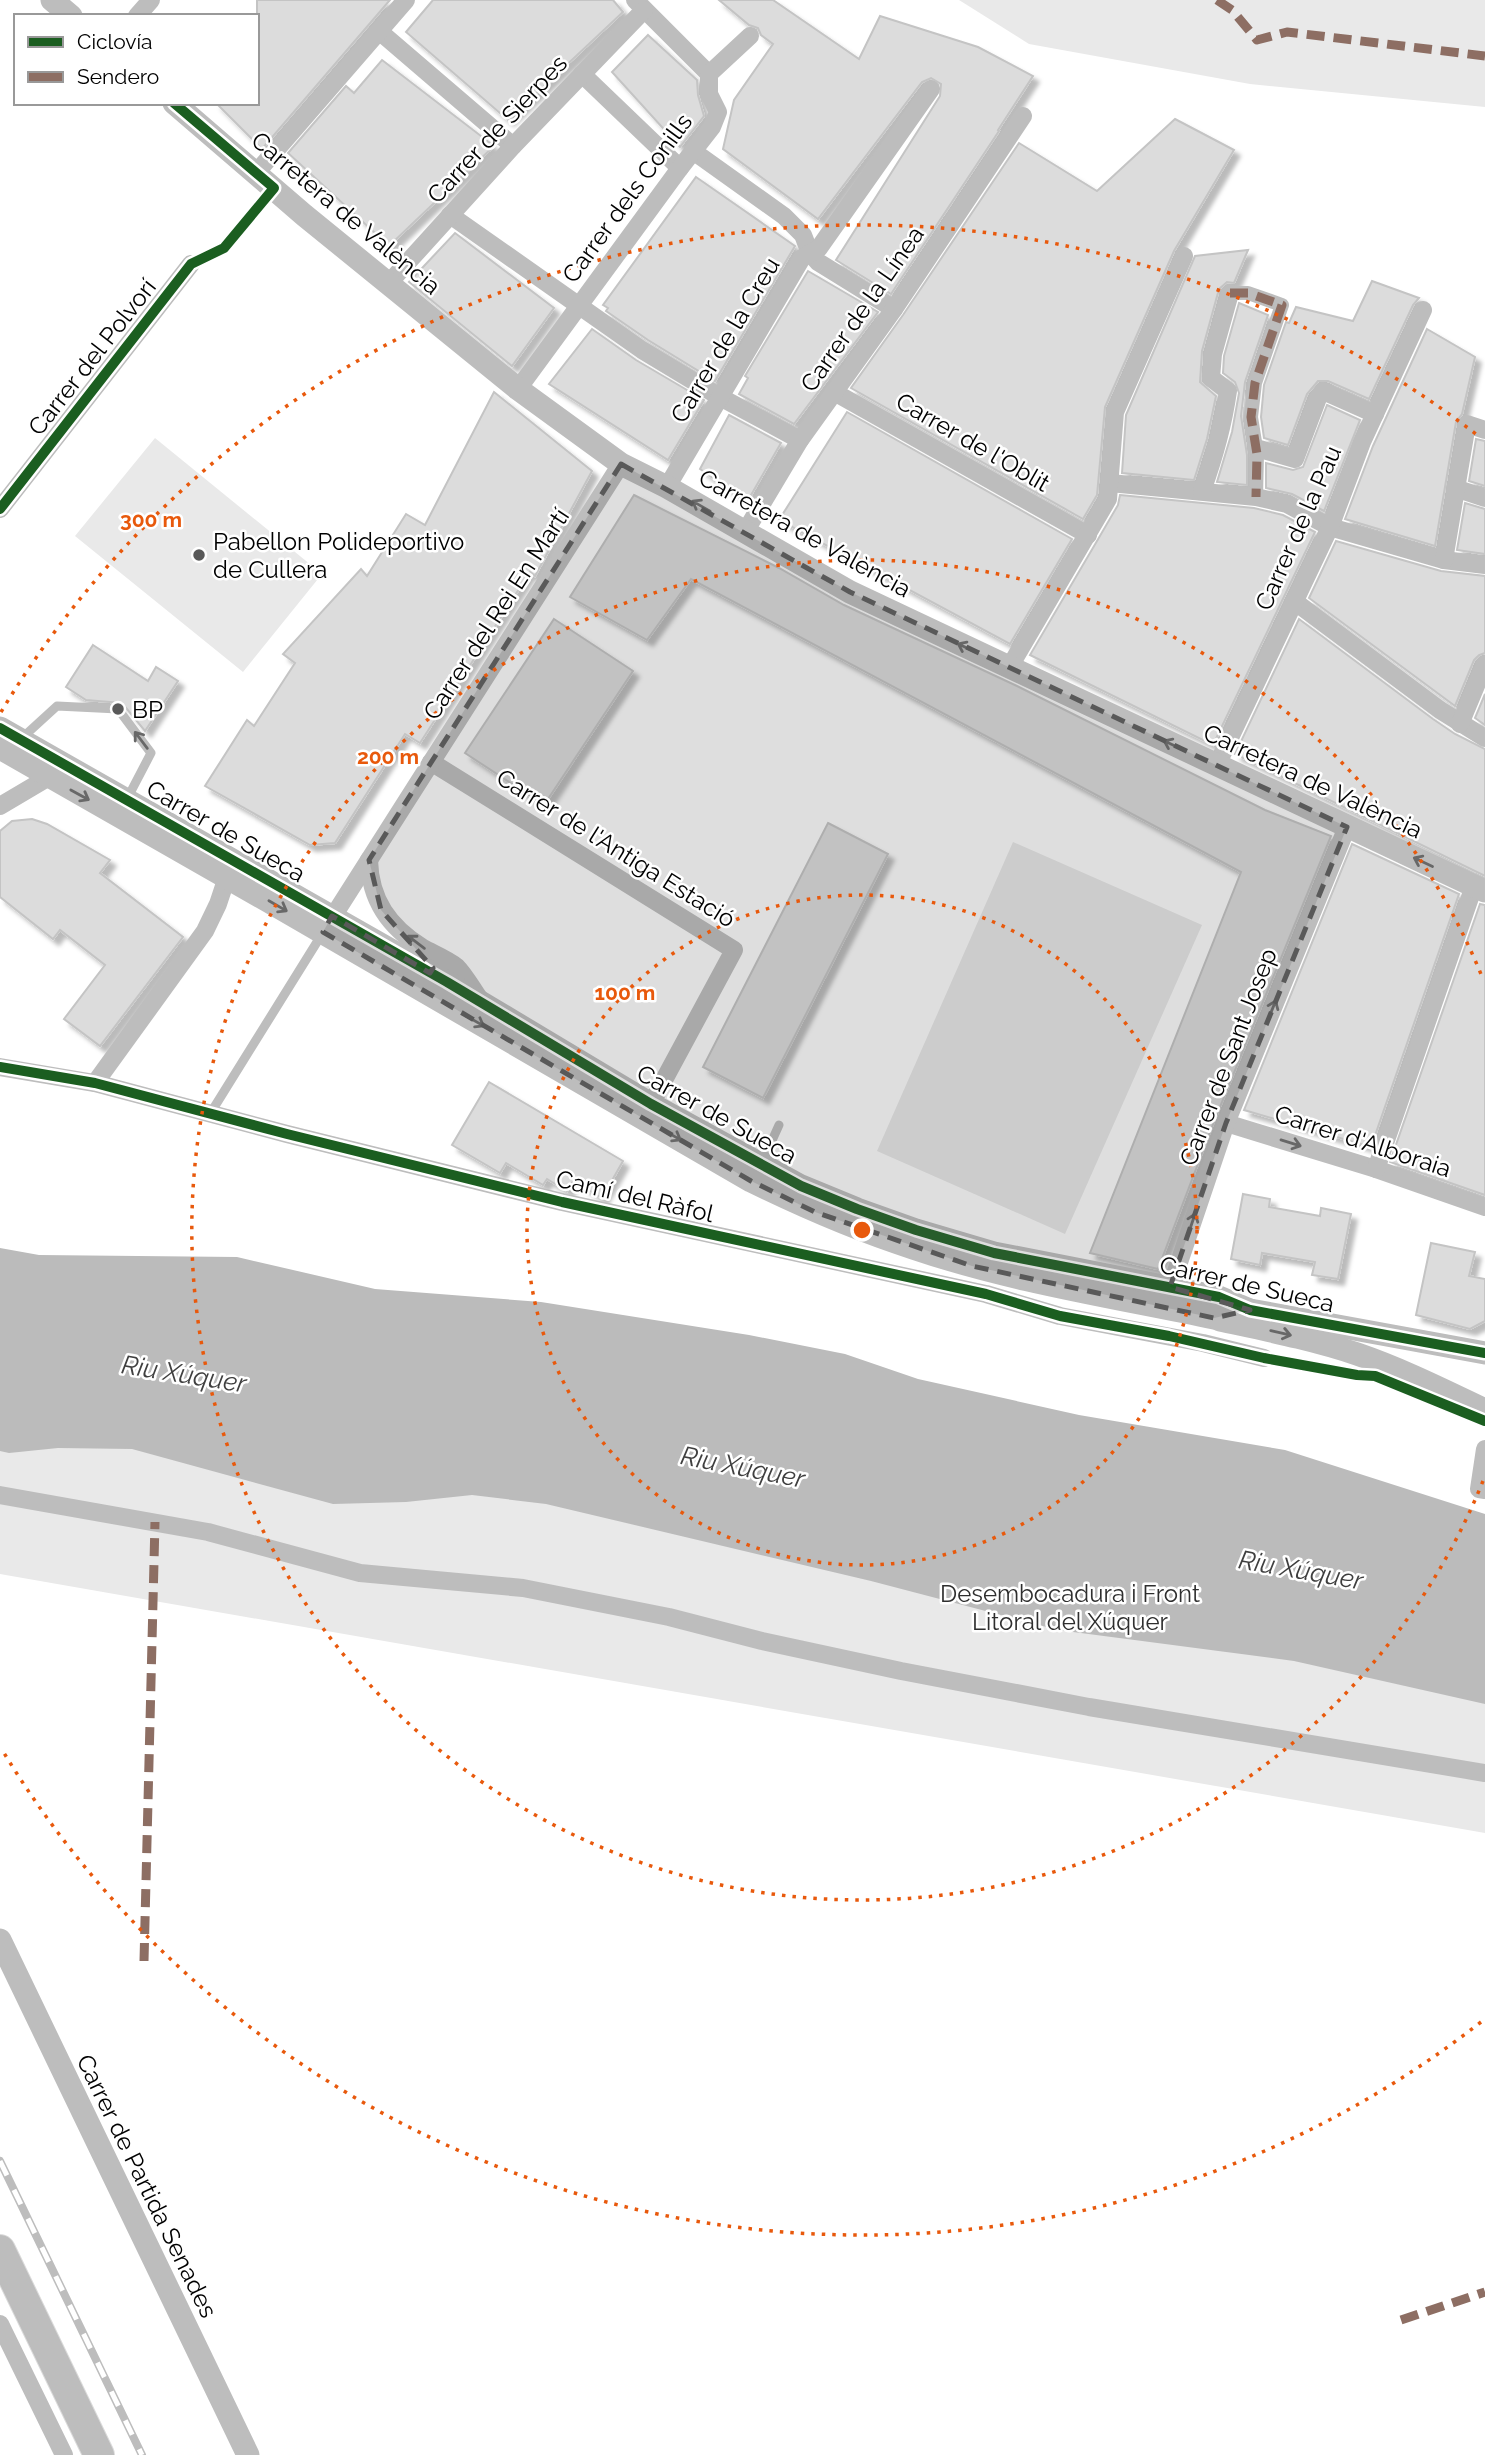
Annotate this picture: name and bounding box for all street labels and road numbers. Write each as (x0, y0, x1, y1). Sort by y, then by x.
street label: Carrer de Sierpes (421, 49, 573, 209)
street label: Carrer dels Conills (556, 108, 698, 288)
street label: Carretera de València (246, 125, 446, 301)
street label: Carrer de la Línea (794, 221, 930, 397)
street label: Carrer de la Creu (664, 252, 786, 428)
street label: Carrer del Polvorí (22, 272, 163, 441)
street label: Carrer de l'Oblit (891, 386, 1055, 498)
street label: Carrer de la Pau (1249, 441, 1347, 615)
street label: Carretera de València (694, 463, 916, 603)
street label: Carrer del Rei En Martí (417, 502, 576, 725)
street label: Carretera de València (1199, 718, 1427, 844)
street label: Carrer de l'Antiga Estació (491, 763, 741, 933)
street label: Carrer de Sueca (142, 774, 310, 888)
street label: Carrer de Sant Josep (1173, 944, 1283, 1170)
street label: Carrer de Sueca (632, 1058, 802, 1170)
street label: Carrer d'Alboraia (1271, 1099, 1455, 1183)
street label: Camí del Ràfol (553, 1164, 717, 1228)
street label: Carrer de Sueca (1157, 1250, 1337, 1318)
street label: Carrer de Partida Senades (71, 2050, 223, 2322)

